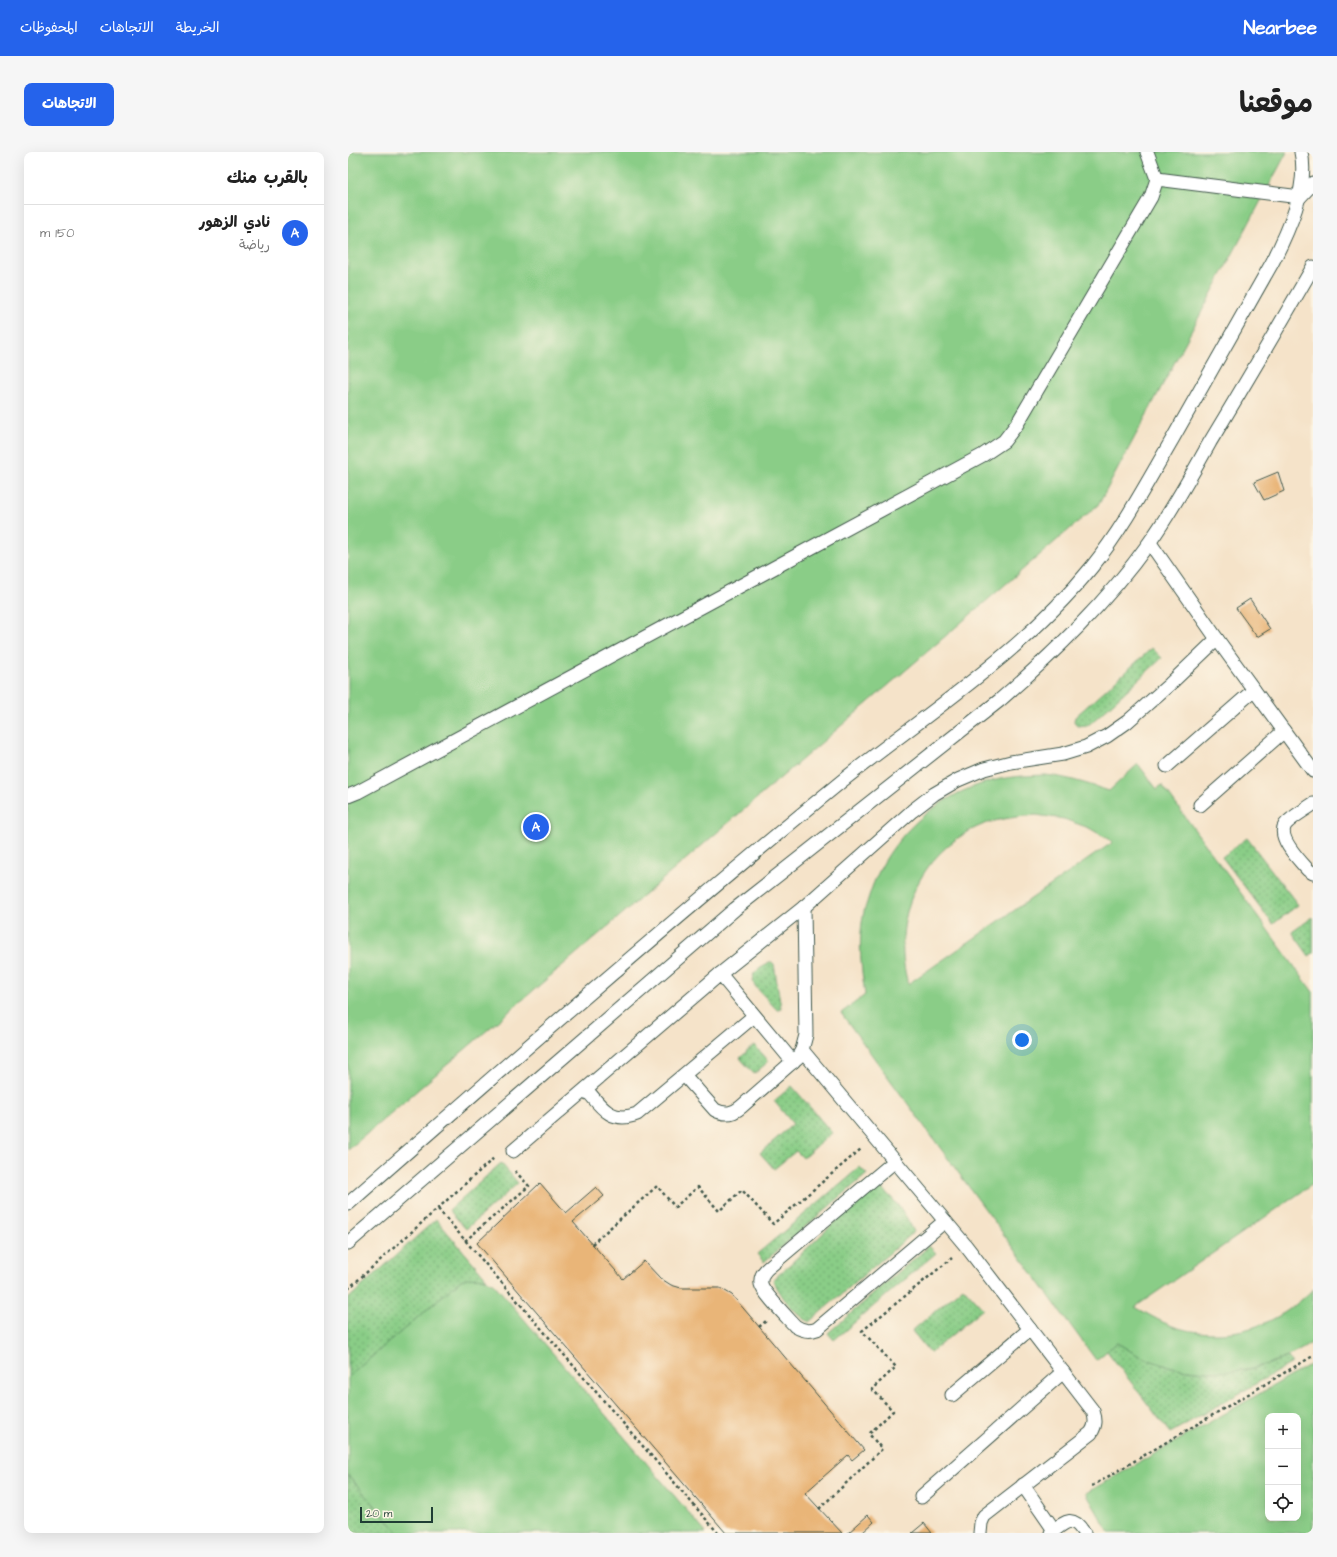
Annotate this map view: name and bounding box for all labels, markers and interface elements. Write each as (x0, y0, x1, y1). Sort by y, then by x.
text: Nearbee (1243, 15, 1317, 42)
text: المحفوظات (20, 18, 78, 38)
text: الاتجاهات (100, 18, 154, 38)
text: الخريطة (176, 18, 219, 38)
button: الاتجاهات (24, 83, 114, 126)
text: موقعنا (1239, 84, 1313, 123)
text: بالقرب منك (227, 166, 308, 190)
text: نادي الزهور (199, 212, 270, 233)
text: 150 m (40, 224, 74, 242)
text: A (291, 224, 299, 242)
text: رياضة (239, 236, 270, 254)
pin: A (523, 812, 549, 842)
your location (1012, 1030, 1032, 1050)
map controls (1265, 1413, 1301, 1521)
button: + (1265, 1413, 1301, 1449)
button: − (1265, 1449, 1301, 1485)
button: locate (1265, 1485, 1301, 1521)
scale bar (360, 1505, 433, 1524)
text: 20 m (366, 1506, 392, 1521)

